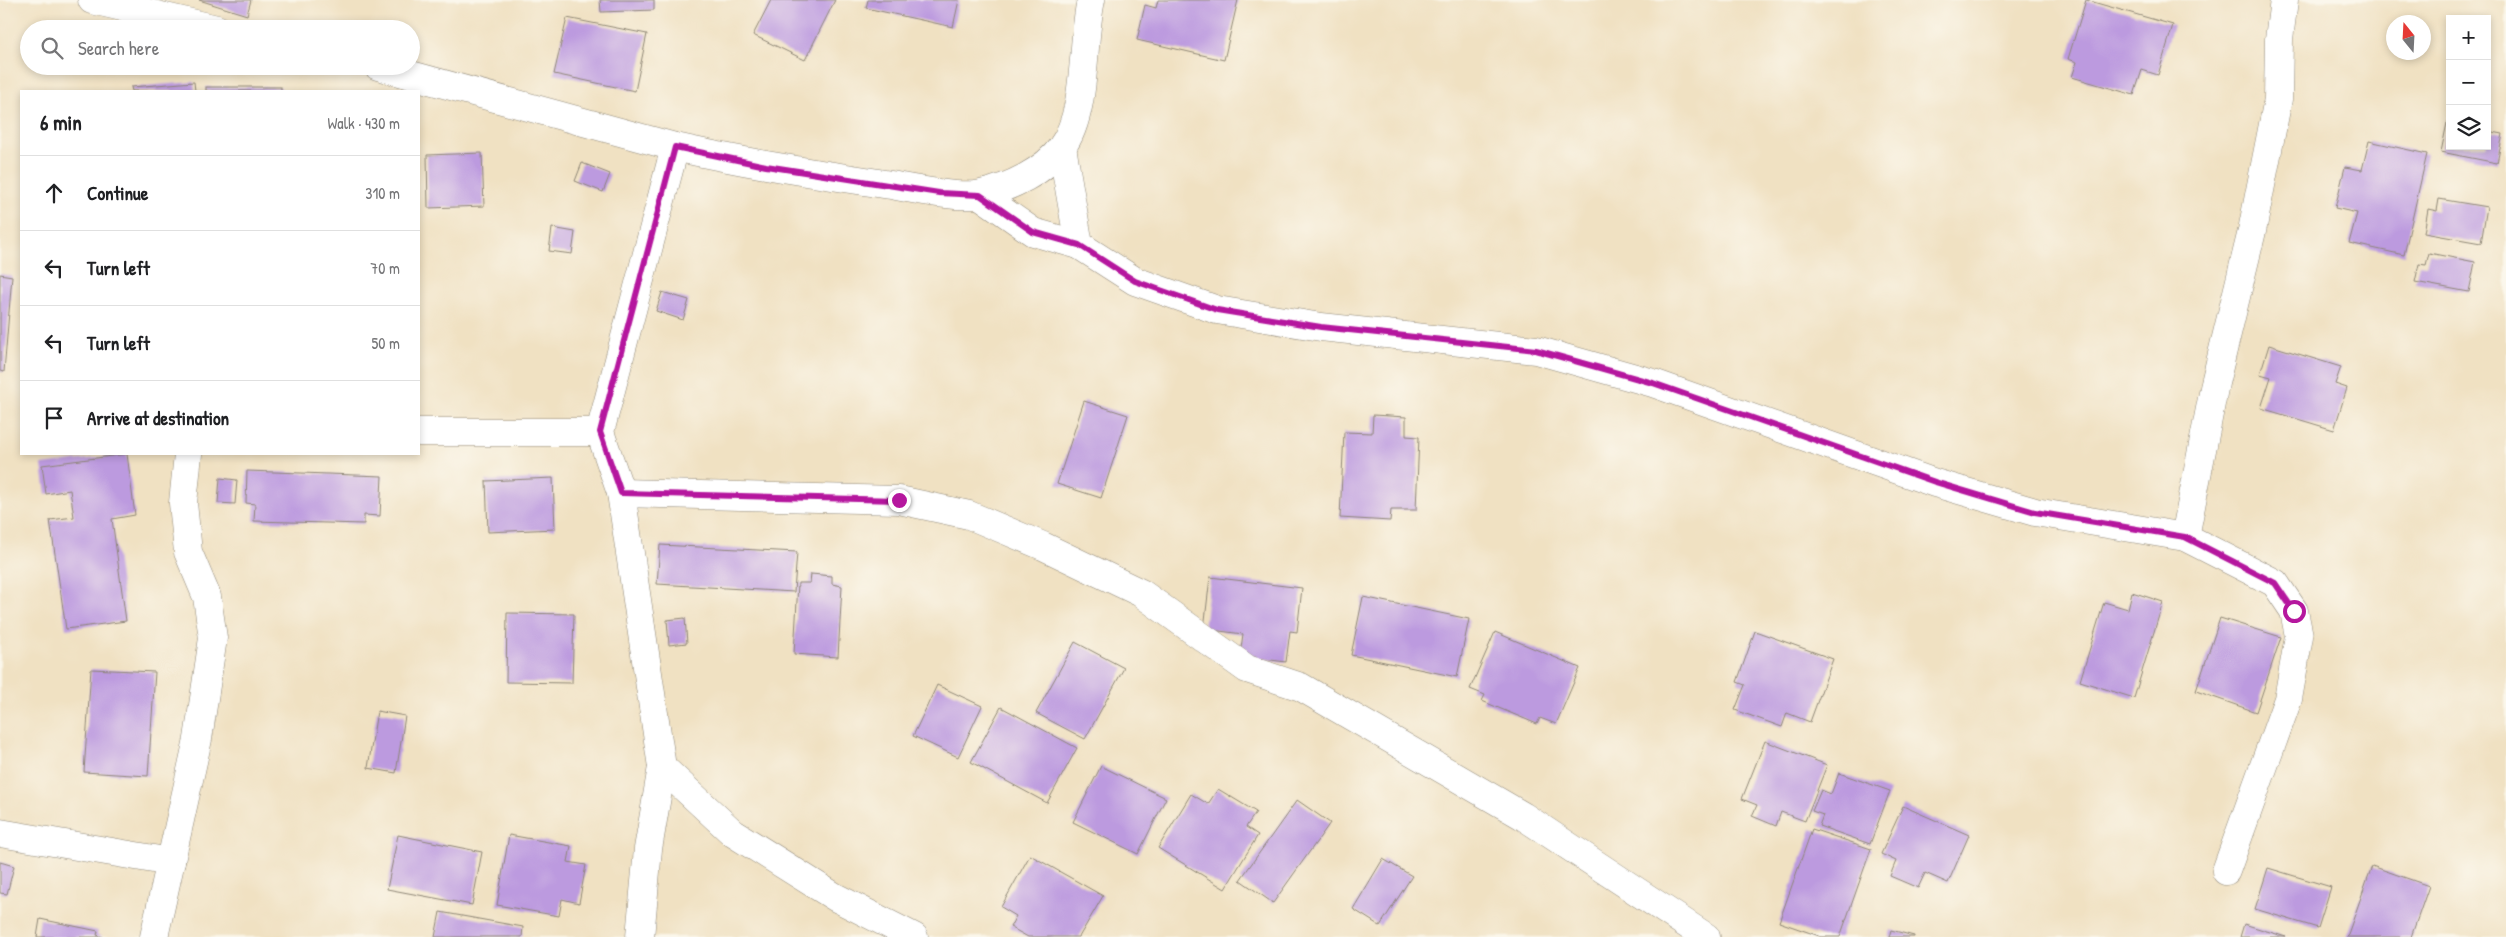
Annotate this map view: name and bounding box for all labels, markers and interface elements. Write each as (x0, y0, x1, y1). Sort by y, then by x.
north arrow (2386, 15, 2431, 60)
map controls (2446, 15, 2491, 150)
button: + (2446, 15, 2491, 60)
search box (20, 20, 420, 75)
icon: search (38, 34, 66, 62)
text: Search here (78, 35, 159, 61)
button: − (2446, 60, 2491, 105)
button: layers (2446, 105, 2491, 150)
text: 6 min (40, 108, 82, 137)
text: Walk · 430 m (328, 112, 400, 134)
icon: ahead (40, 179, 68, 207)
text: Continue (87, 180, 148, 206)
text: 310 m (365, 182, 400, 204)
icon: left (40, 254, 68, 282)
text: Turn left (87, 255, 150, 281)
text: 70 m (370, 257, 400, 279)
icon: left (40, 329, 68, 357)
text: Turn left (87, 330, 150, 356)
text: 50 m (372, 332, 400, 354)
icon: arrive (40, 404, 68, 432)
text: Arrive at destination (87, 405, 229, 431)
route end (888, 489, 911, 512)
route start (2283, 600, 2306, 623)

